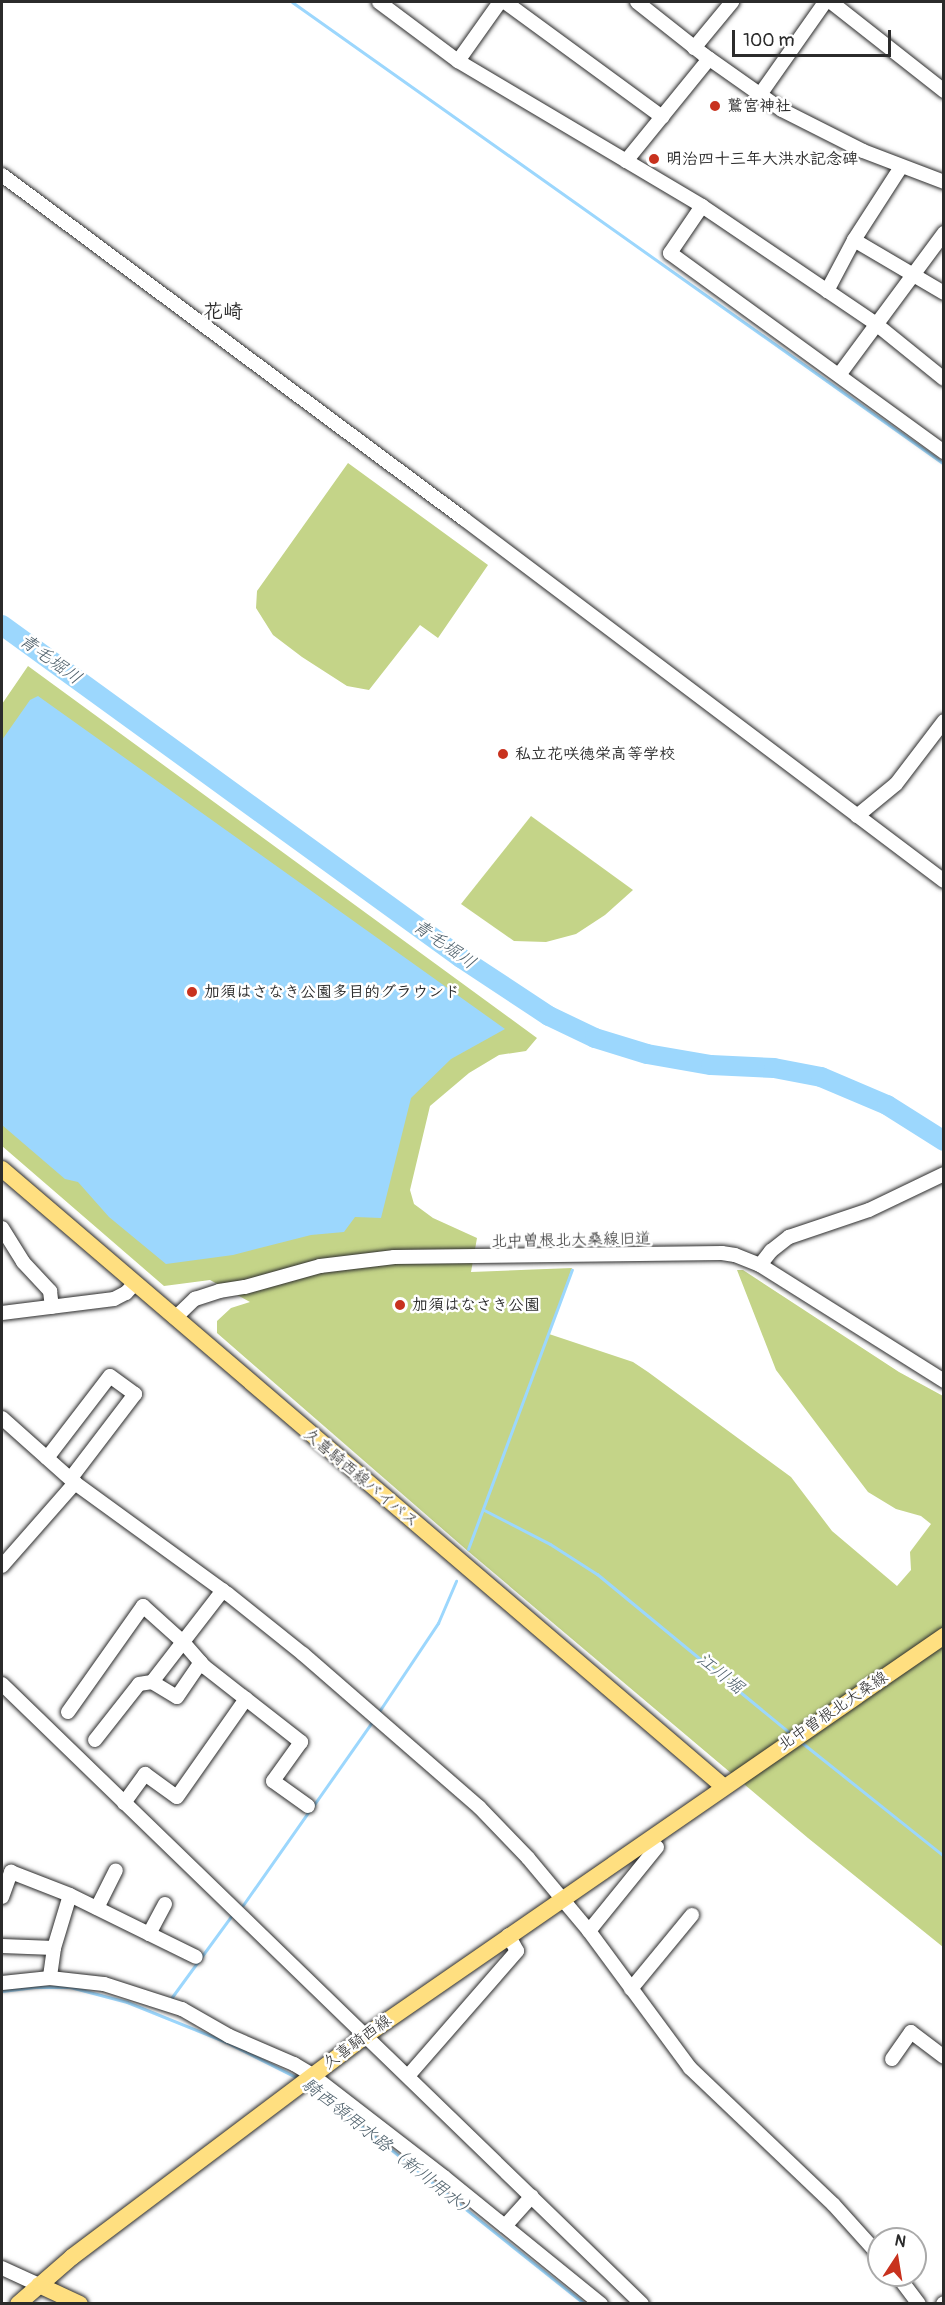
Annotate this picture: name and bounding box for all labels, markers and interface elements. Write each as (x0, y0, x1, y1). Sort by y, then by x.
scale bar (735, 18, 894, 56)
text: 100 m (743, 29, 795, 52)
place label: 鷲宮神社 (727, 96, 791, 116)
marker: 鷲宮神社 (708, 99, 722, 113)
place label: 明治四十三年大洪水記念碑 (666, 149, 858, 169)
marker: 明治四十三年大洪水記念碑 (647, 152, 661, 166)
district label: 花崎 (203, 299, 243, 323)
water label: 青毛堀川 (15, 630, 85, 690)
place label: 私立花咲徳栄高等学校 (515, 744, 675, 764)
marker: 私立花咲徳栄高等学校 (496, 747, 510, 761)
water label: 青毛堀川 (408, 916, 480, 974)
place label: 加須はさなき公園多目的グラウンド (204, 982, 460, 1002)
marker: 加須はさなき公園多目的グラウンド (185, 985, 199, 999)
street label: 北中曽根北大桑線旧道 (491, 1229, 651, 1251)
place label: 加須はなさき公園 (412, 1295, 540, 1315)
marker: 加須はなさき公園 (393, 1298, 407, 1312)
street label: 久喜騎西線バイパス (300, 1424, 422, 1532)
water label: 江川堀 (692, 1649, 748, 1699)
street label: 北中曽根北大桑線 (775, 1667, 891, 1755)
street label: 久喜騎西線 (319, 2011, 395, 2073)
water label: 騎西領用水路（新川用水） (297, 2074, 481, 2224)
north arrow (867, 2227, 927, 2287)
text: N (893, 2230, 908, 2252)

